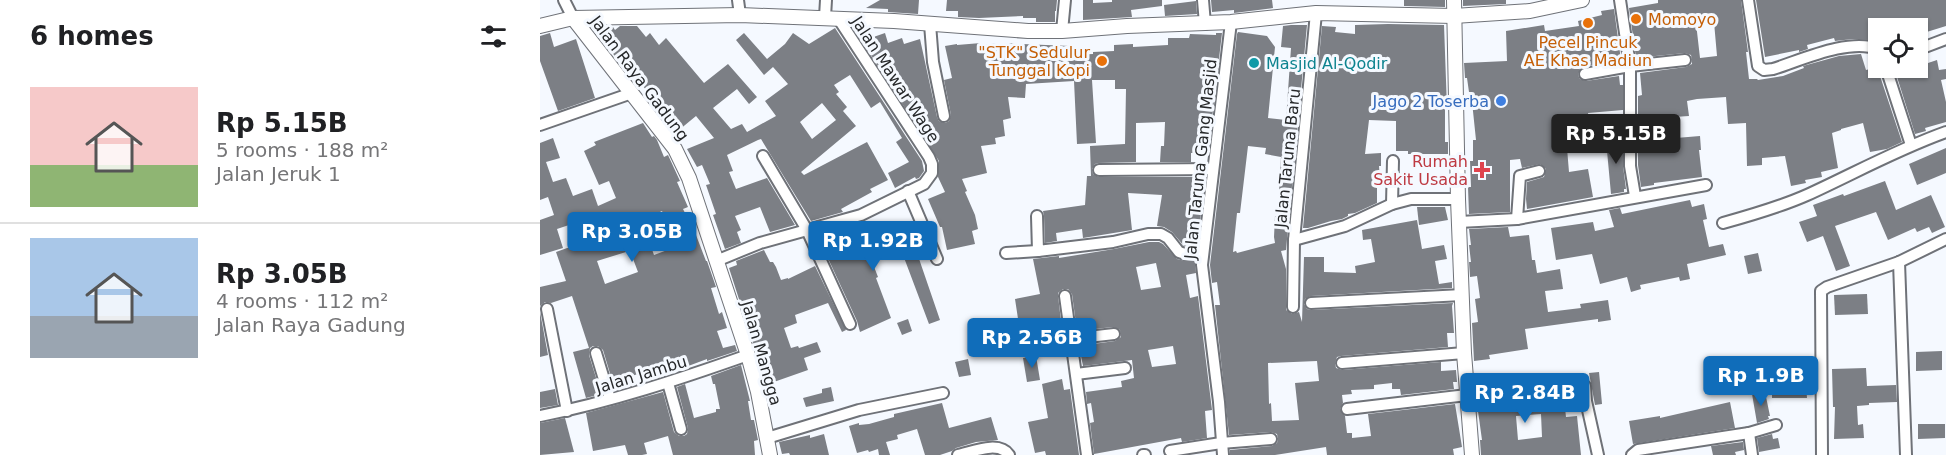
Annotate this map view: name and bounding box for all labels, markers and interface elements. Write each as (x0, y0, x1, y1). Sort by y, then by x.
place label: Momoyo (1648, 10, 1716, 29)
street label: Jalan Raya Gadung (586, 11, 693, 145)
street label: Jalan Mawar Wage (847, 12, 944, 146)
marker: Momoyo (1629, 12, 1643, 26)
marker: Pecel Pincuk AE Khas Madiun (1581, 16, 1595, 30)
map controls (1868, 18, 1928, 78)
button: locate (1868, 18, 1928, 78)
icon: filters (477, 20, 510, 53)
text: 6 homes (30, 21, 154, 51)
place label: Pecel Pincuk AE Khas Madiun (1524, 33, 1652, 70)
place label: "STK" Sedulur Tunggal Kopi (978, 43, 1090, 80)
marker: "STK" Sedulur Tunggal Kopi (1095, 54, 1109, 68)
place label: Masjid Al-Qodir (1266, 54, 1388, 73)
marker: Masjid Al-Qodir (1247, 56, 1261, 70)
street label: Jalan Taruna Gang Masjid (1180, 58, 1220, 261)
street label: Jalan Taruna Baru (1271, 87, 1304, 230)
place label: Jago 2 Toserba (1372, 92, 1489, 111)
marker: Jago 2 Toserba (1494, 94, 1508, 108)
text: Rp 5.15B (216, 108, 348, 138)
icon: home (78, 111, 150, 183)
pin: Rp 5.15B (1554, 114, 1678, 165)
text: Rp 5.15B (1565, 121, 1667, 145)
text: 5 rooms · 188 m² (216, 138, 388, 162)
place label: Rumah Sakit Usada (1373, 152, 1468, 189)
marker: Rumah Sakit Usada (1473, 161, 1491, 179)
text: Jalan Jeruk 1 (216, 162, 341, 186)
pin: Rp 3.05B (570, 212, 694, 263)
text: Rp 3.05B (581, 219, 683, 243)
pin: Rp 1.92B (811, 221, 935, 272)
text: Rp 1.92B (822, 228, 924, 252)
text: Rp 3.05B (216, 259, 348, 289)
icon: home (78, 262, 150, 334)
text: 4 rooms · 112 m² (216, 289, 388, 313)
street label: Jalan Mangga (737, 298, 786, 408)
text: Jalan Raya Gadung (216, 313, 406, 337)
pin: Rp 2.56B (970, 318, 1094, 369)
text: Rp 2.56B (981, 325, 1083, 349)
street label: Jalan Jambu (592, 352, 689, 398)
pin: Rp 1.9B (1706, 356, 1816, 407)
text: Rp 1.9B (1717, 363, 1805, 387)
pin: Rp 2.84B (1463, 373, 1587, 424)
text: Rp 2.84B (1474, 380, 1576, 404)

